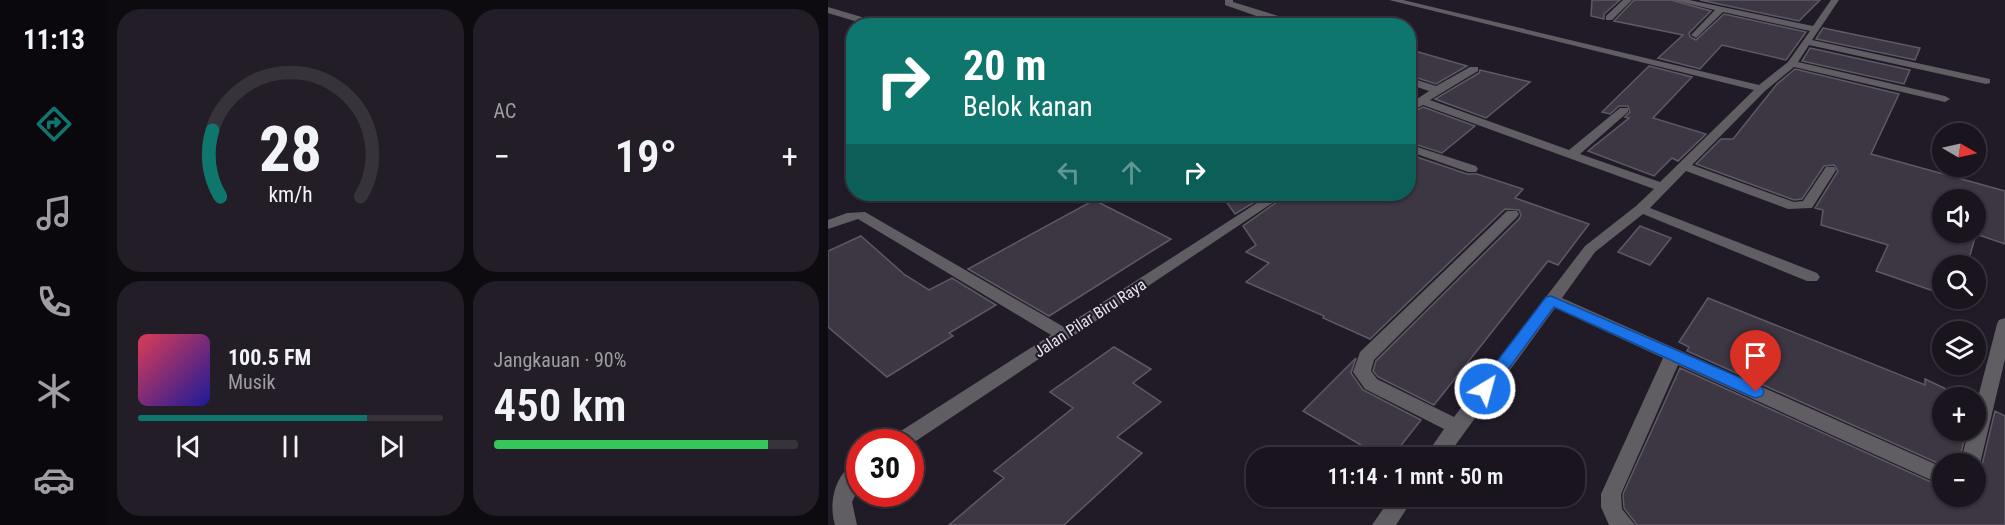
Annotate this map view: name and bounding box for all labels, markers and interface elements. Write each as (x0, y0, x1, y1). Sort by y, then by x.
text: 11:13 (23, 24, 85, 56)
text: 20 m (963, 41, 1046, 90)
icon: right (864, 42, 942, 120)
text: Belok kanan (963, 91, 1093, 123)
text: AC (494, 99, 516, 123)
icon: directions (33, 103, 75, 145)
text: 28 (259, 113, 322, 186)
north arrow (1932, 123, 1986, 177)
map controls (1932, 123, 1986, 507)
text: 19° (614, 130, 677, 183)
text: − (494, 137, 510, 176)
text: + (782, 137, 798, 176)
icon: left (1052, 156, 1085, 189)
icon: ahead (1115, 156, 1148, 189)
icon: right (1178, 156, 1211, 189)
text: km/h (268, 183, 312, 208)
button: sound (1932, 189, 1986, 243)
icon: music (33, 192, 75, 234)
button: search (1932, 255, 1986, 309)
street label: Jalan Pilar Biru Raya (1031, 275, 1149, 361)
icon: phone (33, 281, 75, 323)
button: layers (1932, 321, 1986, 375)
pin (1730, 330, 1781, 392)
icon: arrive (1739, 339, 1772, 372)
text: 100.5 FM (228, 345, 311, 370)
text: Jangkauan · 90% (494, 348, 626, 372)
position arrow (1453, 357, 1517, 421)
icon: climate (33, 370, 75, 412)
text: Musik (228, 370, 276, 394)
text: 450 km (494, 379, 627, 432)
button: + (1932, 387, 1986, 441)
speed limit sign: 30 (846, 429, 924, 507)
icon: previous (172, 430, 205, 463)
icon: pause (274, 430, 307, 463)
icon: next (375, 430, 408, 463)
button: − (1932, 453, 1986, 507)
icon: car (33, 459, 75, 501)
text: 11:14 · 1 mnt · 50 m (1327, 464, 1504, 489)

